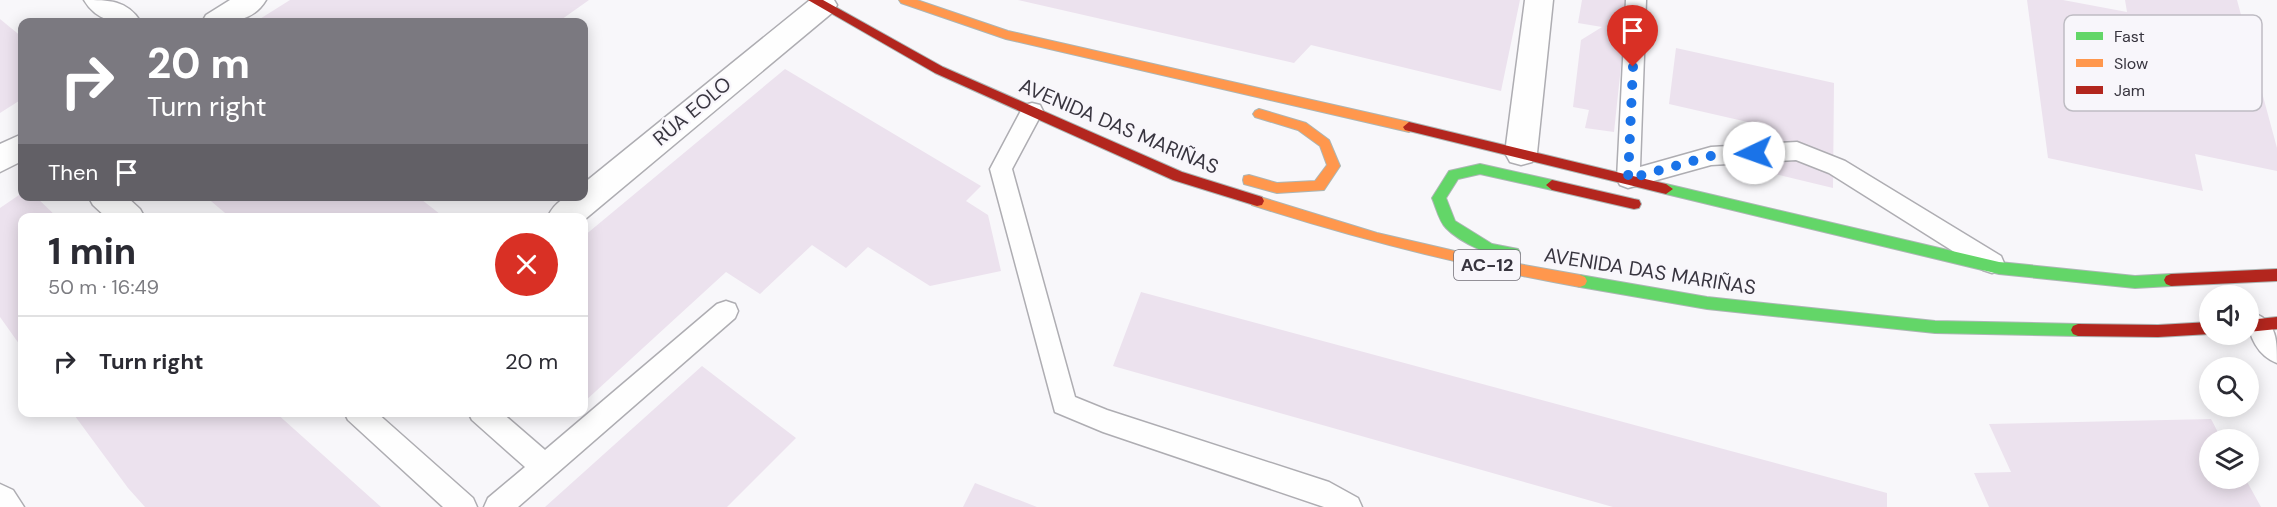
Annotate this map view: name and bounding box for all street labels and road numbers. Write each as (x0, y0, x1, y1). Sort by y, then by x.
street label: RÚA EOLO (647, 71, 737, 151)
street label: AVENIDA DAS MARIÑAS (1015, 72, 1223, 180)
street label: AVENIDA DAS MARIÑAS (1542, 241, 1758, 301)
road number: AC-12 (1454, 250, 1520, 280)

